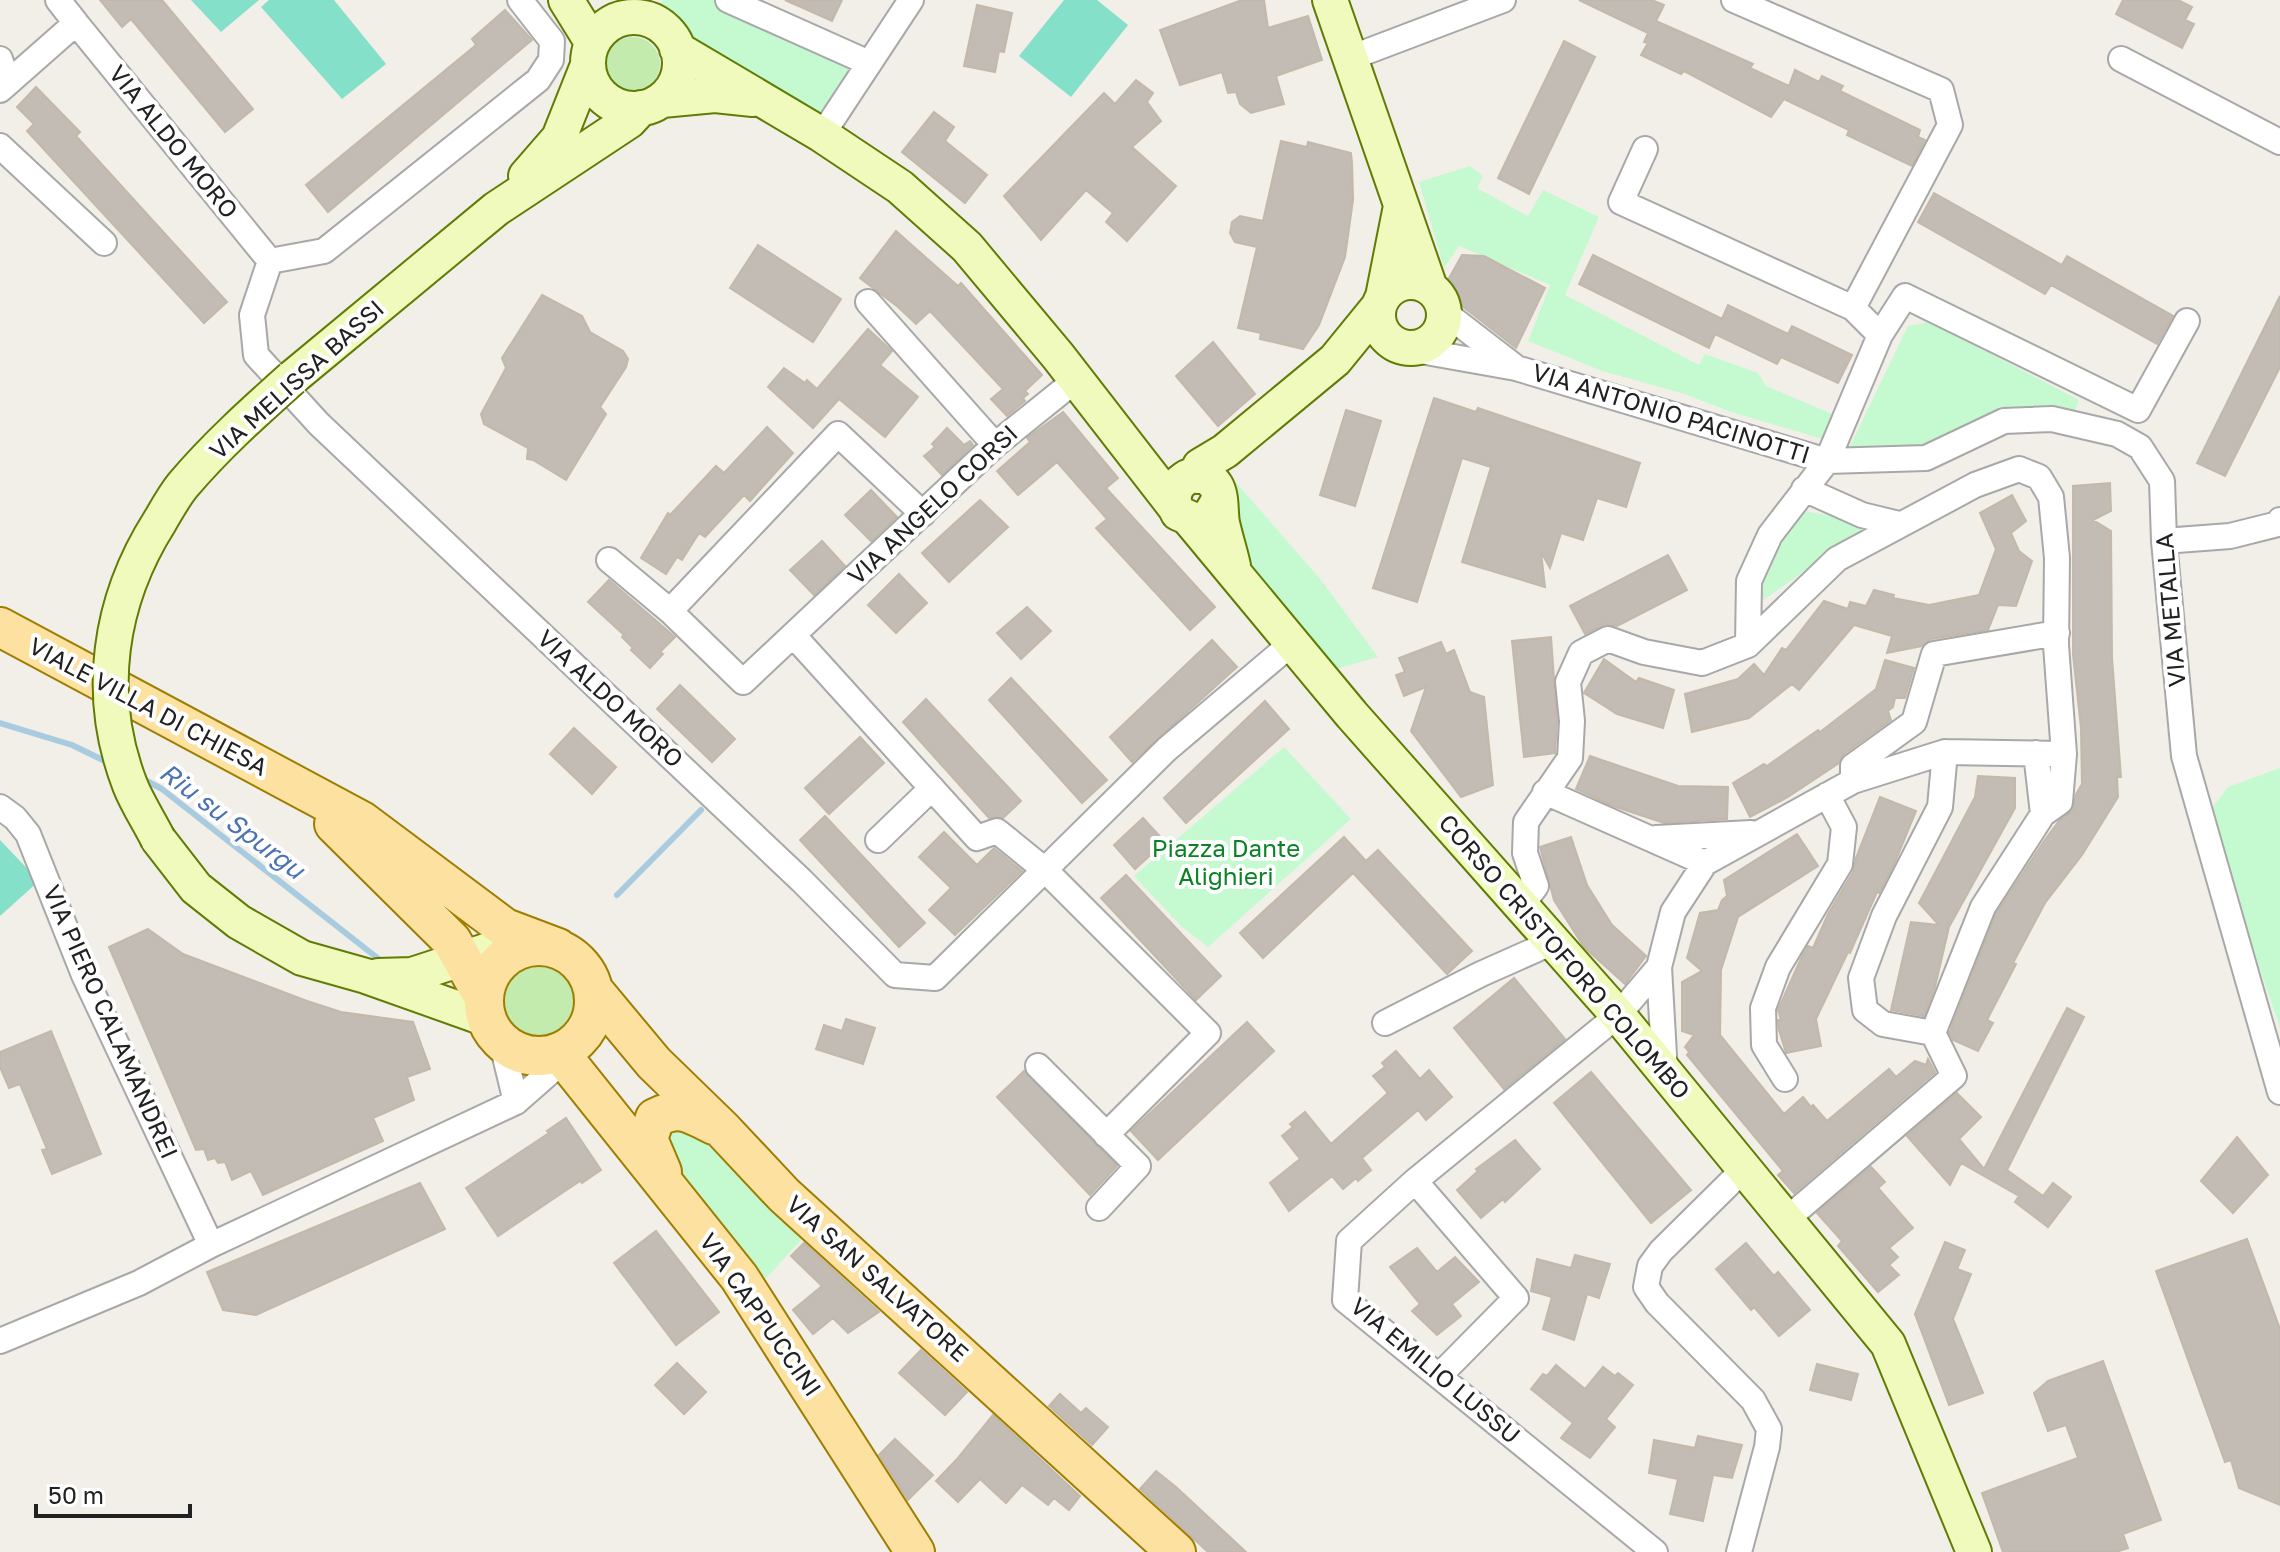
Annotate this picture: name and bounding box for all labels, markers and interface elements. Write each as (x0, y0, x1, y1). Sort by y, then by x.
street label: VIA ALDO MORO (104, 59, 245, 223)
street label: VIA MELISSA BASSI (203, 293, 389, 465)
street label: VIA ANTONIO PACINOTTI (1529, 356, 1814, 469)
street label: VIA ANGELO CORSI (841, 418, 1023, 590)
street label: VIA METALLA (2148, 532, 2191, 688)
street label: VIA ALDO MORO (532, 623, 690, 773)
street label: VIALE VILLA DI CHIESA (24, 630, 273, 781)
water label: Riu su Spurgu (154, 756, 312, 886)
street label: CORSO CRISTOFORO COLOMBO (1434, 808, 1697, 1104)
park label: Piazza Dante Alighieri (1152, 833, 1300, 890)
street label: VIA PIERO CALAMANDREI (38, 880, 185, 1163)
street label: VIA SAN SALVATORE (781, 1189, 975, 1367)
street label: VIA CAPPUCCINI (694, 1227, 828, 1401)
street label: VIA EMILIO LUSSU (1345, 1291, 1527, 1449)
scale bar (36, 1468, 190, 1518)
text: 50 m (48, 1480, 104, 1509)

